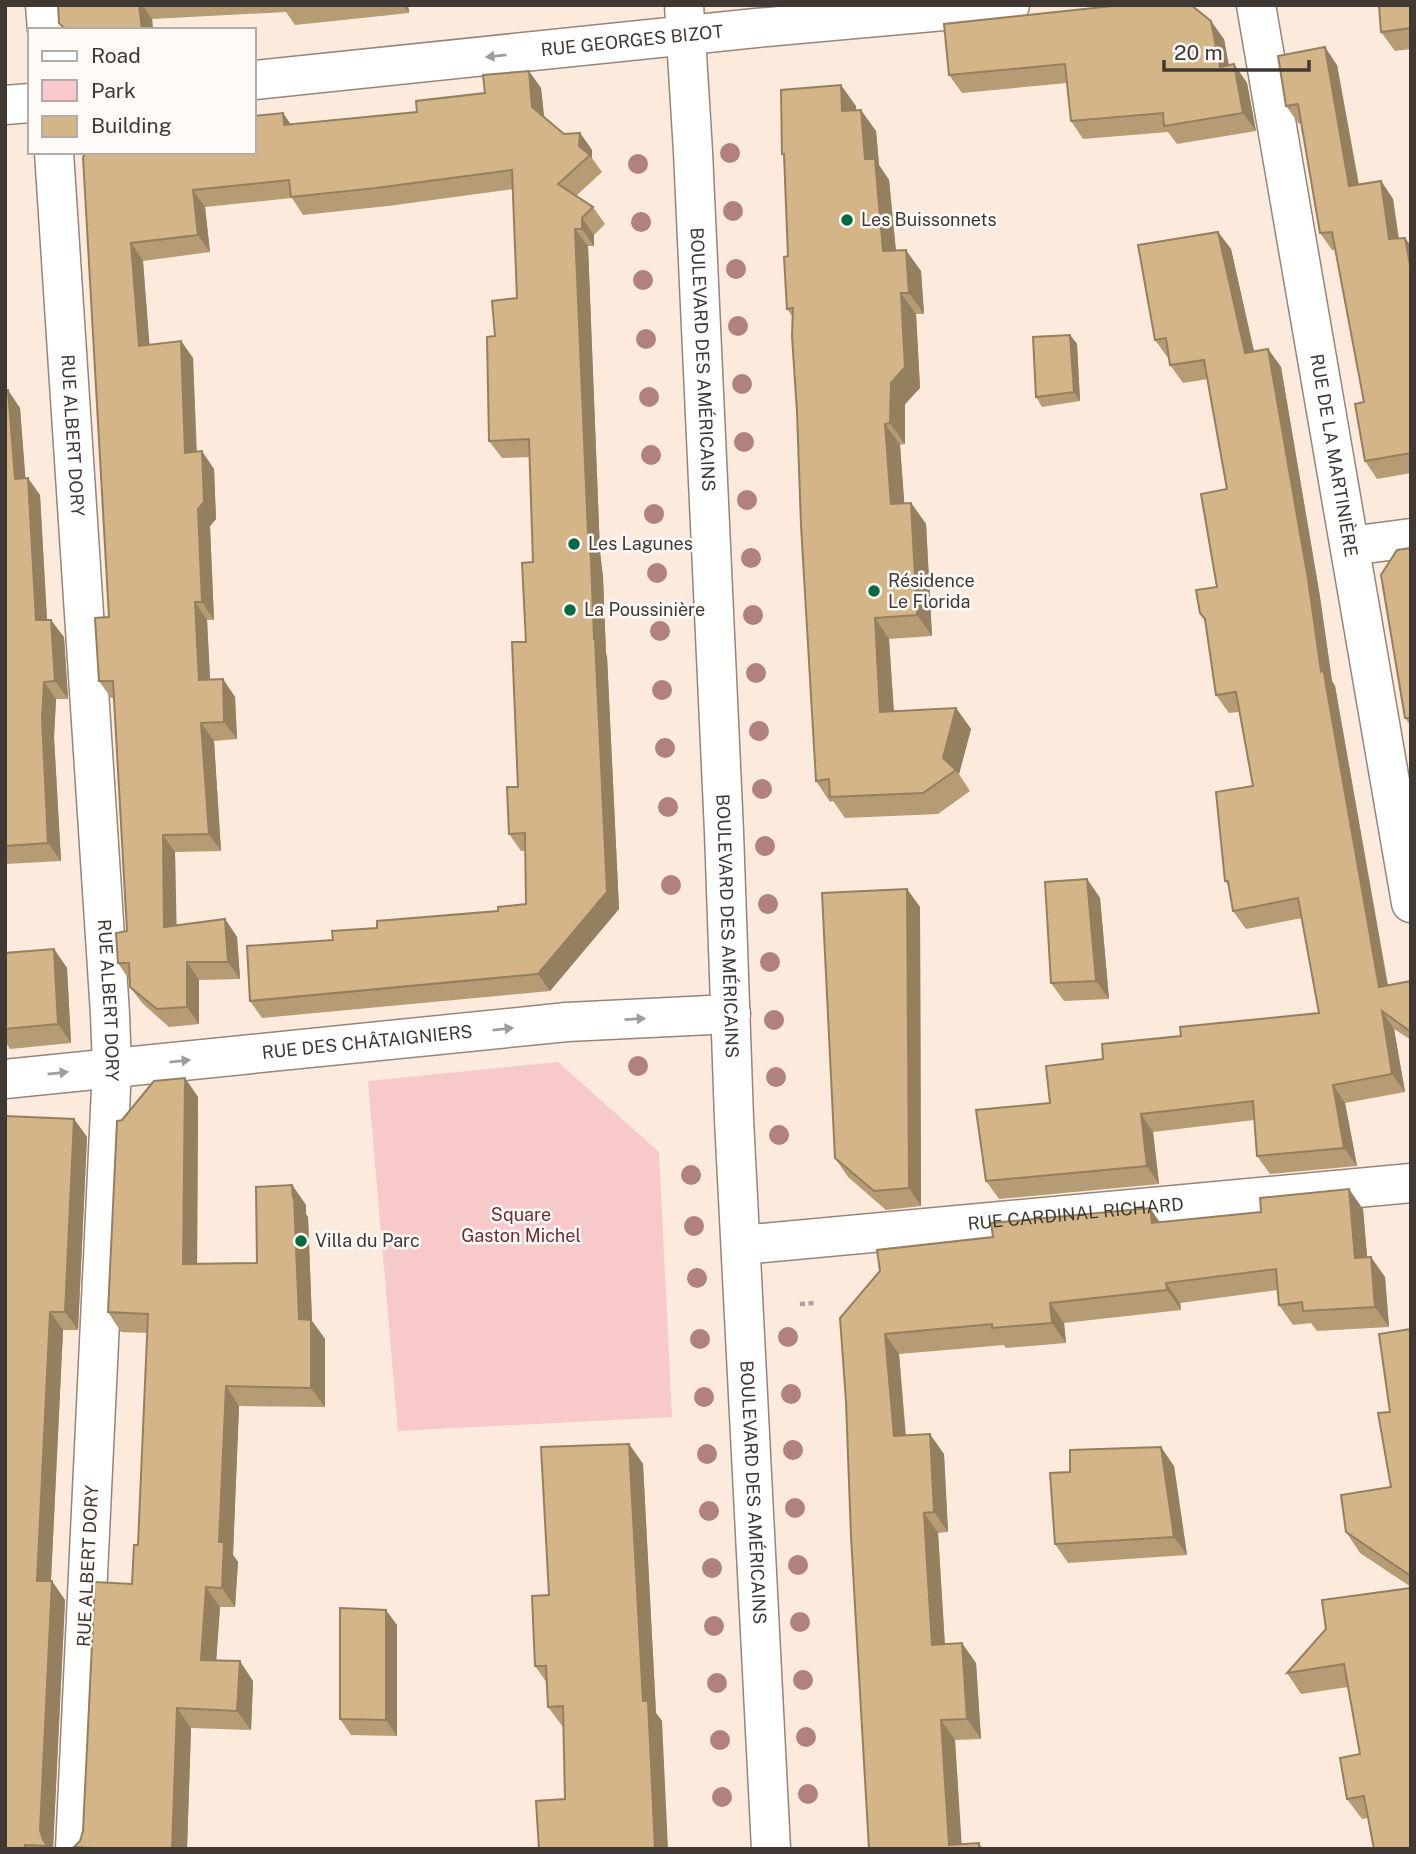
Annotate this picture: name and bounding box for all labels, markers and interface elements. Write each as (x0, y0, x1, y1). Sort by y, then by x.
street label: RUE GEORGES BIZOT (540, 20, 724, 60)
legend (28, 28, 256, 154)
scale bar (1164, 28, 1309, 72)
text: 20 m (1174, 40, 1223, 65)
text: Road (91, 43, 141, 68)
one-way arrow (485, 50, 507, 61)
text: Park (91, 78, 136, 103)
text: Building (91, 113, 172, 138)
place label: Les Buissonnets (861, 209, 997, 230)
marker: Les Buissonnets (839, 212, 855, 228)
street label: BOULEVARD DES AMÉRICAINS (686, 227, 719, 492)
street label: RUE DE LA MARTINIÈRE (1306, 352, 1362, 558)
street label: RUE ALBERT DORY (57, 354, 89, 517)
place label: Les Lagunes (588, 533, 693, 554)
marker: Les Lagunes (566, 536, 582, 552)
place label: Résidence Le Florida (888, 570, 975, 612)
marker: Résidence Le Florida (866, 583, 882, 599)
place label: La Poussinière (584, 599, 705, 620)
marker: La Poussinière (562, 602, 578, 618)
street label: BOULEVARD DES AMÉRICAINS (712, 793, 743, 1058)
street label: RUE ALBERT DORY (94, 918, 123, 1082)
one-way arrow (625, 1014, 647, 1025)
street label: RUE DES CHÂTAIGNIERS (261, 1021, 473, 1063)
one-way arrow (493, 1023, 515, 1034)
one-way arrow (169, 1055, 191, 1066)
one-way arrow (48, 1068, 70, 1079)
street label: RUE CARDINAL RICHARD (967, 1193, 1184, 1234)
park label: Square Gaston Michel (461, 1204, 581, 1246)
place label: Villa du Parc (315, 1230, 420, 1251)
marker: Villa du Parc (293, 1233, 309, 1249)
street label: BOULEVARD DES AMÉRICAINS (736, 1360, 771, 1625)
street label: RUE ALBERT DORY (73, 1484, 102, 1648)

